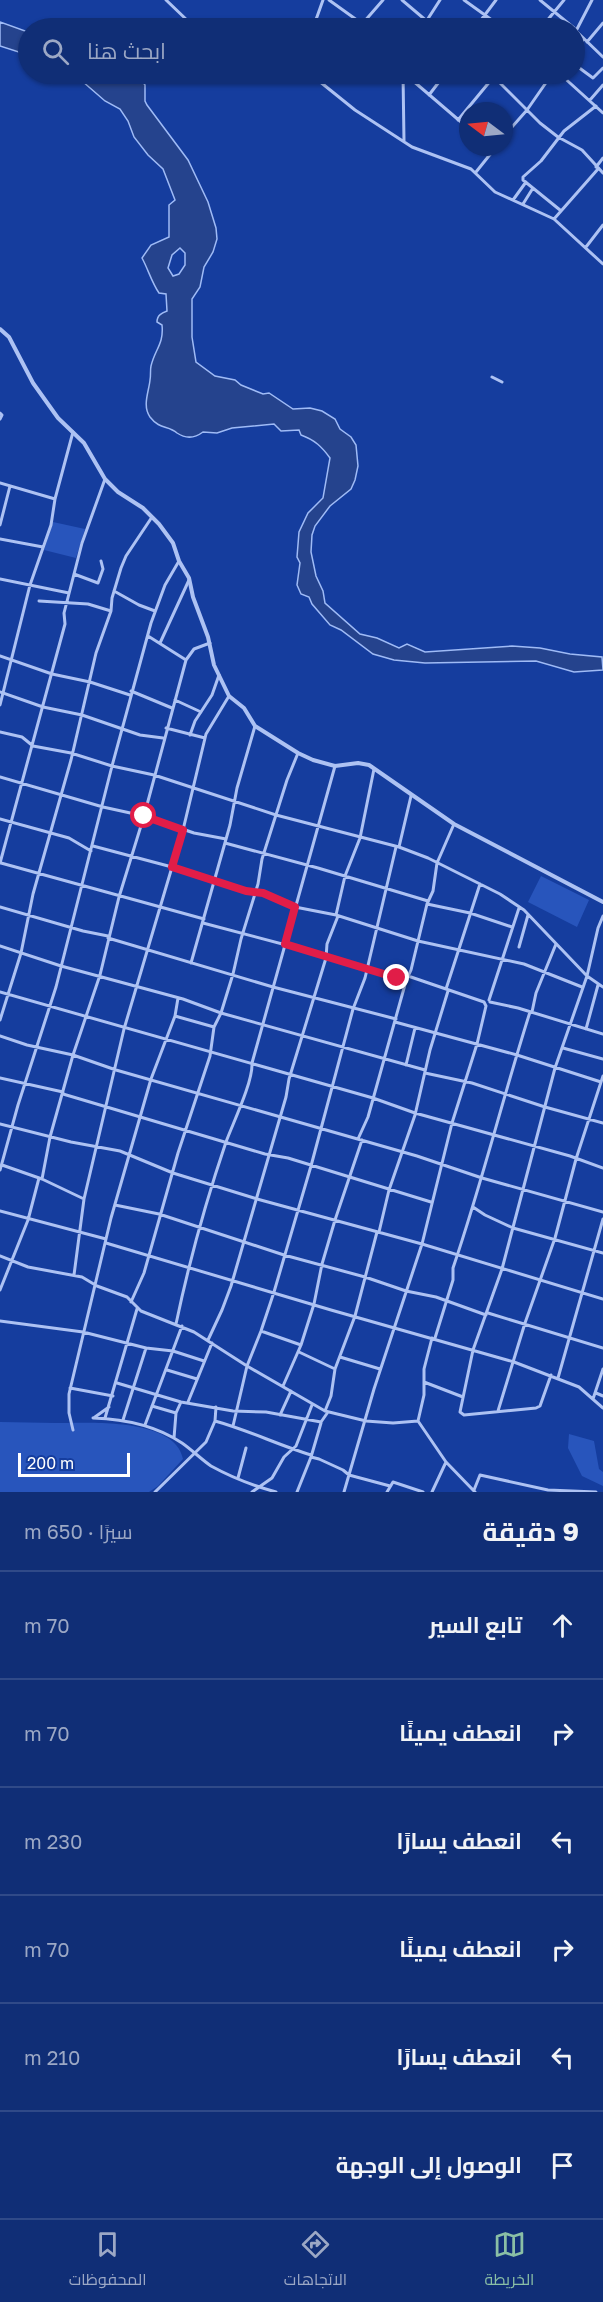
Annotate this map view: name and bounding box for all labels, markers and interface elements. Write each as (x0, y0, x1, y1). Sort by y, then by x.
search box (18, 18, 585, 84)
icon: search (39, 35, 72, 68)
text: ابحث هنا (87, 37, 166, 64)
north arrow (459, 102, 513, 156)
route start (130, 802, 156, 828)
route end (383, 964, 409, 990)
scale bar (18, 1450, 130, 1478)
text: 200 m (27, 1453, 74, 1473)
text: 9 دقيقة (482, 1516, 579, 1547)
text: سيرًا · 650 m (24, 1519, 133, 1543)
icon: ahead (546, 1609, 579, 1642)
text: تابع السير (429, 1611, 522, 1638)
text: 70 m (24, 1613, 70, 1637)
icon: right (546, 1717, 579, 1750)
text: انعطف يمينًا (399, 1719, 522, 1746)
text: 70 m (24, 1721, 70, 1745)
icon: left (546, 1825, 579, 1858)
text: انعطف يسارًا (397, 1827, 522, 1854)
text: 230 m (24, 1829, 82, 1853)
icon: right (546, 1933, 579, 1966)
text: انعطف يمينًا (399, 1935, 522, 1962)
text: 70 m (24, 1937, 70, 1961)
icon: left (546, 2041, 579, 2074)
text: انعطف يسارًا (397, 2043, 522, 2070)
text: 210 m (24, 2045, 80, 2069)
icon: arrive (546, 2149, 579, 2182)
text: الوصول إلى الوجهة (336, 2151, 522, 2178)
tab: المحفوظات (69, 2228, 147, 2294)
tab: الاتجاهات (284, 2228, 347, 2294)
tab: الخريطة (484, 2228, 534, 2294)

